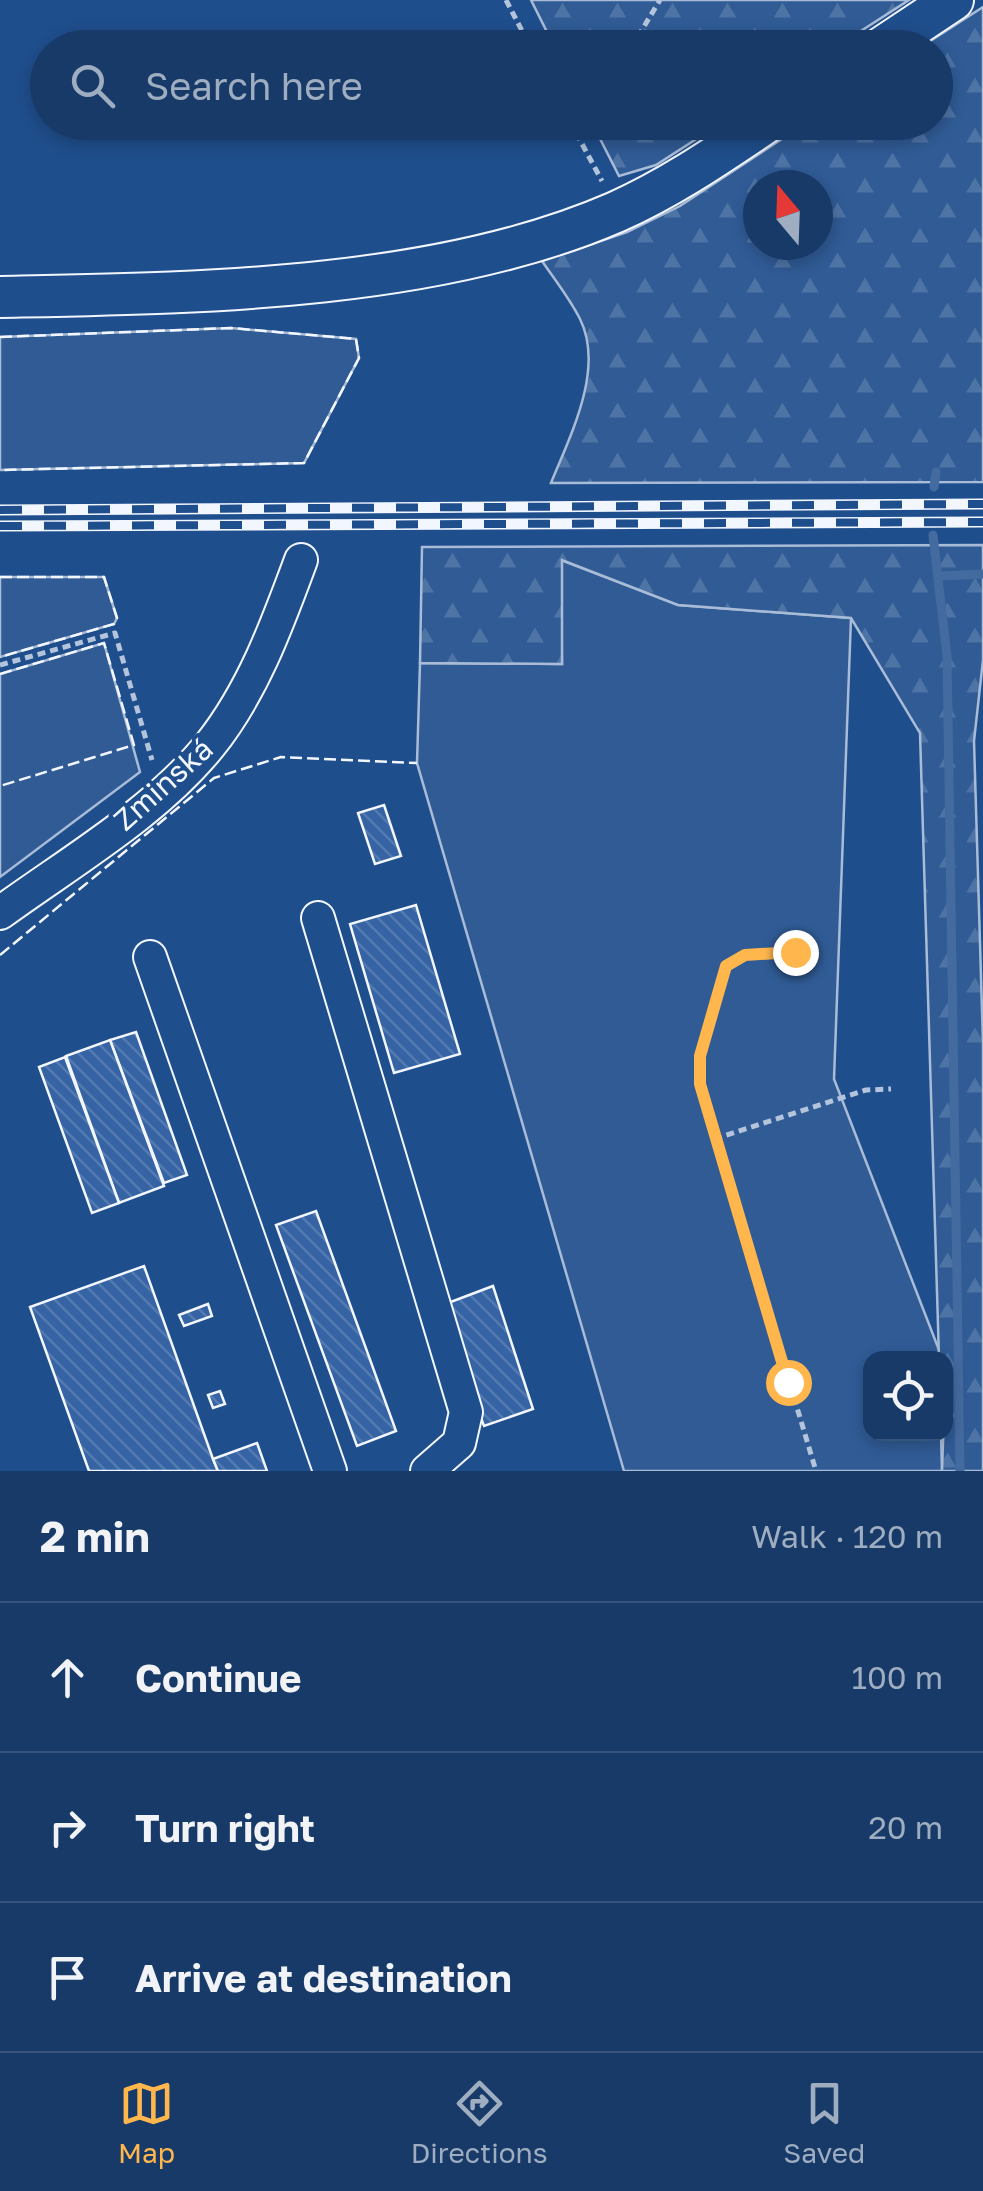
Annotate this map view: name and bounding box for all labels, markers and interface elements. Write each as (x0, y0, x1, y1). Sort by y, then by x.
search box (30, 30, 953, 140)
icon: search (65, 58, 120, 113)
text: Search here (145, 63, 363, 108)
north arrow (743, 170, 833, 260)
street label: Zminská (106, 730, 220, 838)
route end (773, 930, 819, 976)
map controls (863, 1351, 953, 1441)
button: locate (863, 1351, 953, 1441)
route start (766, 1360, 812, 1406)
text: 2 min (40, 1511, 150, 1561)
text: Walk · 120 m (751, 1517, 943, 1555)
icon: ahead (40, 1650, 95, 1705)
text: Continue (135, 1655, 301, 1700)
text: 100 m (851, 1658, 943, 1696)
icon: right (40, 1800, 95, 1855)
text: Turn right (135, 1805, 315, 1850)
text: 20 m (868, 1808, 943, 1846)
icon: arrive (40, 1950, 95, 2005)
text: Arrive at destination (135, 1955, 512, 2000)
tab: Map (118, 2076, 175, 2169)
tab: Directions (411, 2076, 548, 2169)
tab: Saved (783, 2076, 865, 2169)

